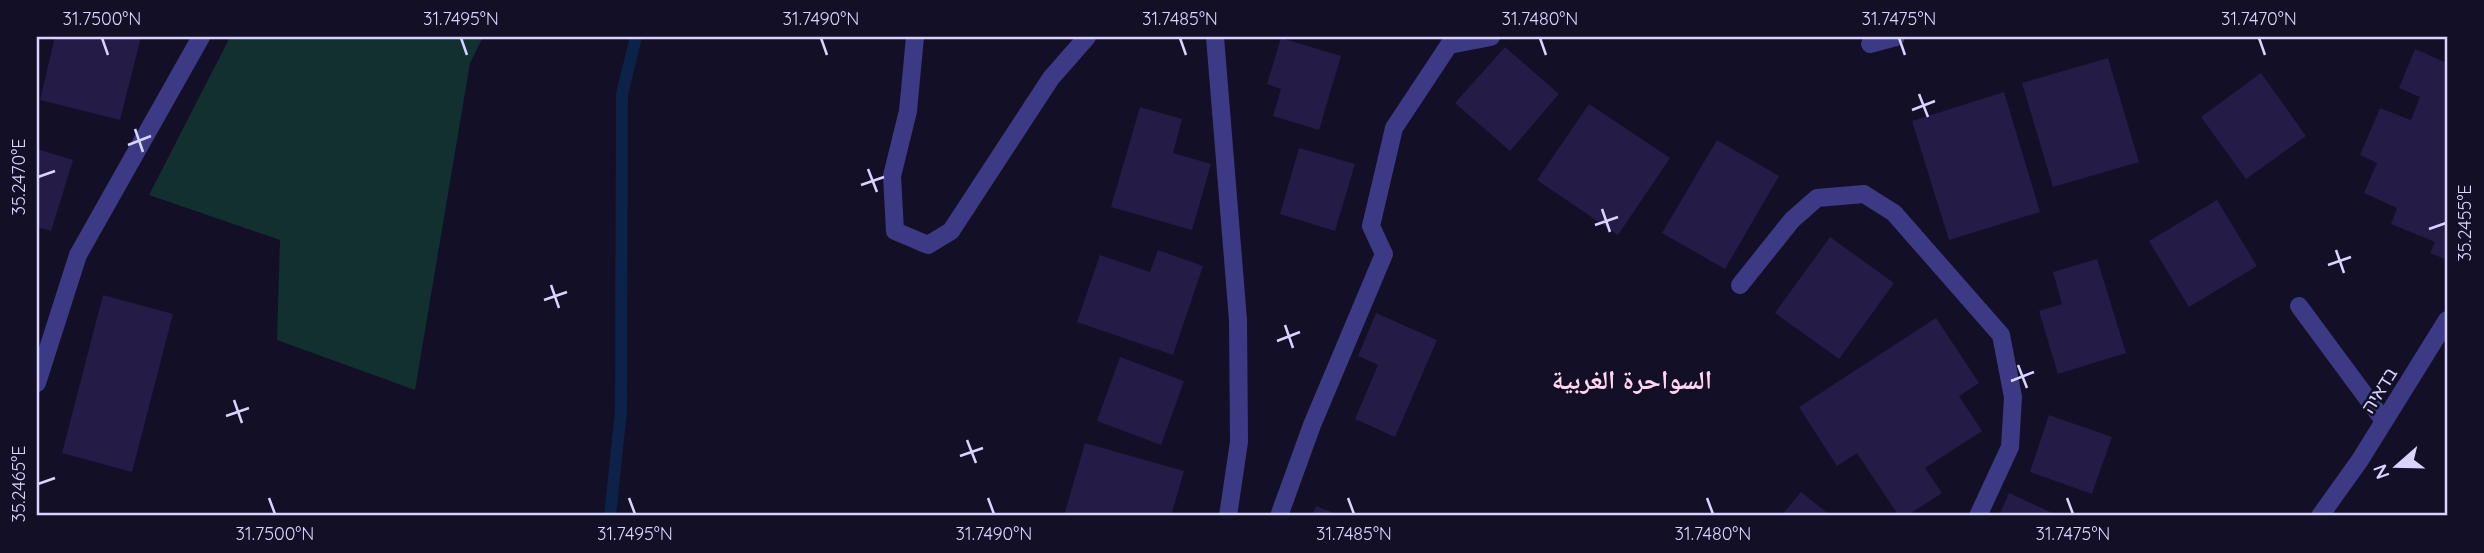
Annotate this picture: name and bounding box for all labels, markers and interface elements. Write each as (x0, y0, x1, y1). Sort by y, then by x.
text: 31.7500°N (63, 7, 141, 30)
text: 31.7495°N (423, 7, 499, 30)
text: 31.7490°N (783, 7, 859, 30)
text: 31.7485°N (1142, 7, 1218, 30)
text: 31.7480°N (1502, 7, 1578, 30)
text: 31.7475°N (1862, 7, 1936, 30)
text: 31.7470°N (2221, 7, 2297, 30)
text: 35.2470°E (7, 139, 30, 215)
text: 35.2455°E (2453, 184, 2476, 262)
street label: בדאיה (2356, 362, 2402, 417)
district label: السواحرة الغربية (1552, 363, 1712, 396)
north arrow (2362, 430, 2432, 500)
text: 35.2465°E (7, 446, 30, 522)
text: N (2367, 461, 2395, 482)
text: 31.7500°N (236, 522, 314, 545)
text: 31.7495°N (597, 522, 673, 545)
text: 31.7490°N (956, 522, 1032, 545)
text: 31.7485°N (1316, 522, 1392, 545)
text: 31.7480°N (1675, 522, 1751, 545)
text: 31.7475°N (2036, 522, 2110, 545)

